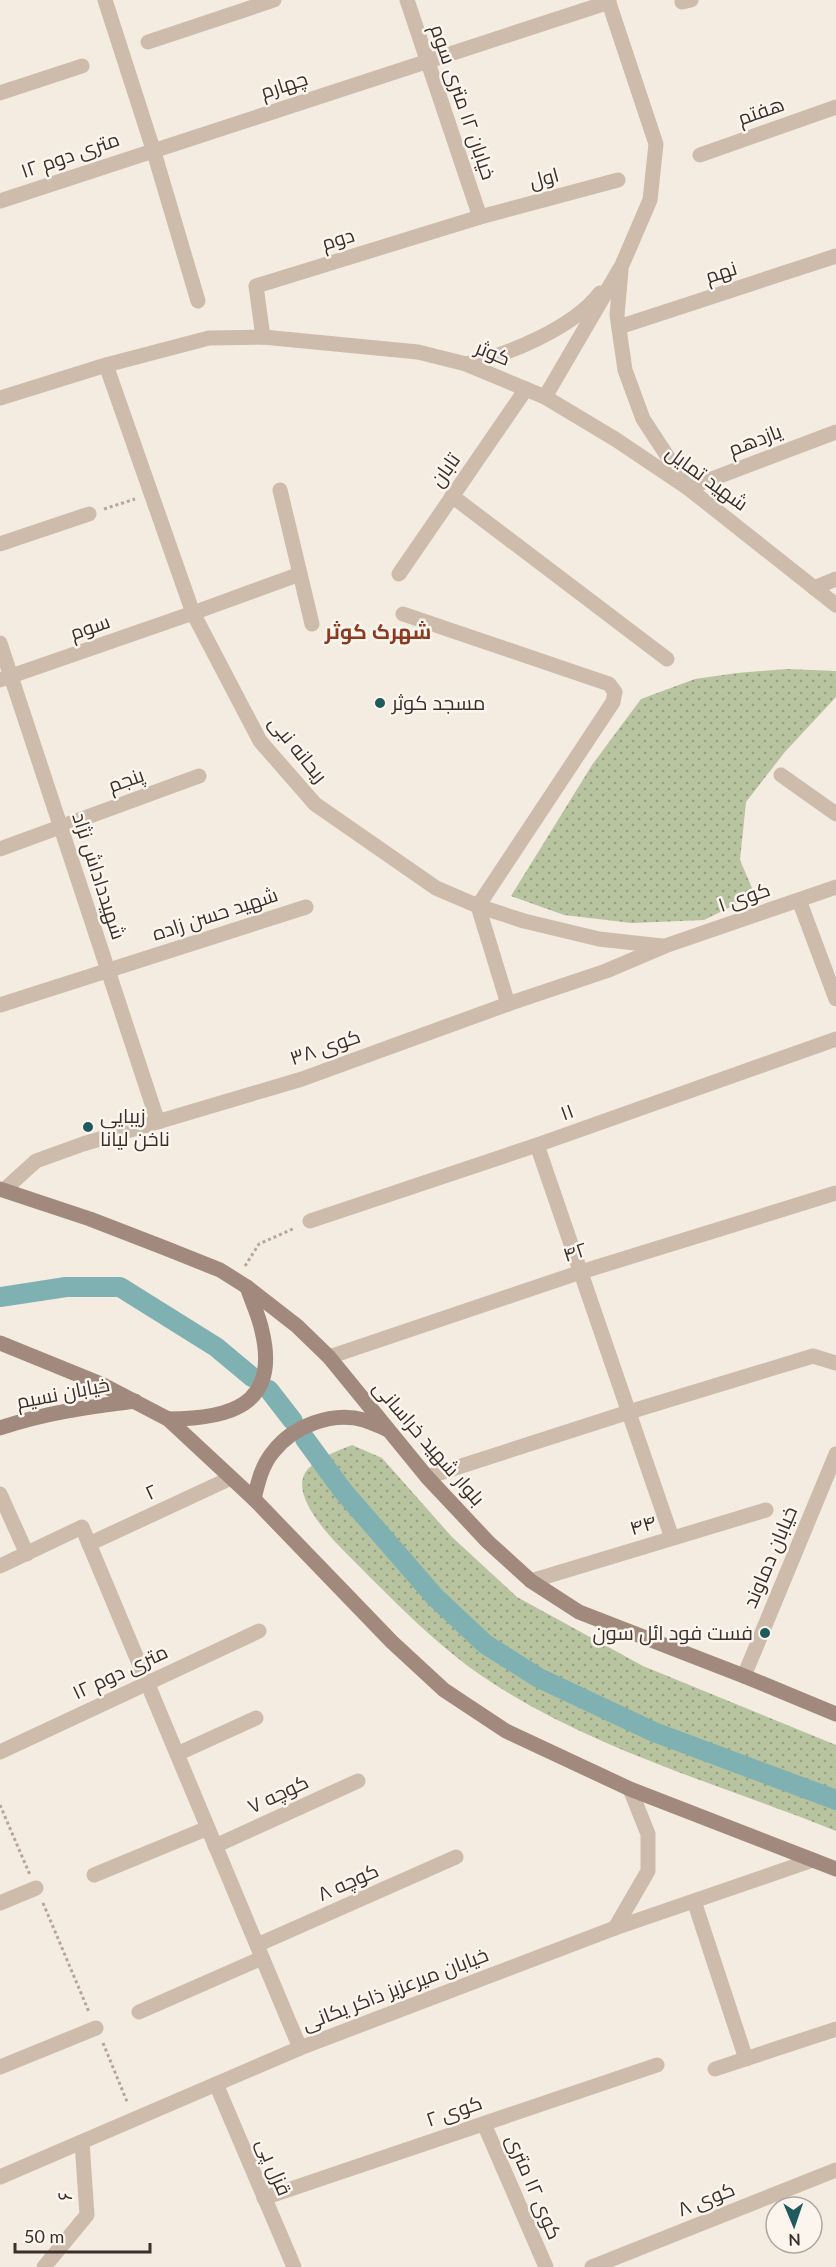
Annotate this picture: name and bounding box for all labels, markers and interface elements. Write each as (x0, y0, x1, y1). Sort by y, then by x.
street label: خیابان ۱۲ متری سوم (423, 21, 502, 184)
street label: چهارم (257, 65, 311, 106)
street label: هفتم (734, 91, 788, 132)
street label: ۱۲ متری دوم (17, 126, 123, 185)
street label: اول (526, 162, 562, 194)
street label: دوم (318, 222, 358, 257)
street label: نهم (702, 255, 740, 290)
street label: کوثر (471, 334, 514, 371)
street label: یازدهم (725, 418, 786, 463)
street label: شهید تمایل (661, 439, 753, 517)
street label: تابان (424, 447, 466, 492)
street label: سوم (67, 608, 114, 647)
district label: شهرک کوثر (324, 618, 431, 645)
place label: مسجد کوثر (391, 690, 485, 715)
marker: مسجد کوثر (373, 696, 387, 710)
street label: ریحانه نبی (263, 710, 333, 788)
street label: پنجم (104, 761, 149, 799)
street label: شهیدداداش نژاد (66, 809, 132, 943)
street label: کوی ۱ (715, 876, 773, 918)
street label: شهید حسن زاده (149, 881, 281, 947)
street label: کوی ۳۸ (286, 1023, 364, 1071)
street label: ۱۱ (557, 1098, 577, 1124)
place label: زیبایی ناخن لیانا (100, 1103, 170, 1152)
marker: زیبایی ناخن لیانا (81, 1120, 95, 1134)
street label: ۴۲ (560, 1236, 590, 1266)
street label: خیابان نسیم (14, 1371, 112, 1416)
street label: بلوار شهید خراسانی (367, 1375, 491, 1511)
street label: ۲ (141, 1478, 160, 1504)
street label: خیابان دماوند (737, 1502, 803, 1612)
street label: ۴۴ (626, 1509, 659, 1539)
place label: فست فود ائل سون (592, 1620, 753, 1646)
marker: فست فود ائل سون (758, 1626, 772, 1640)
street label: ۱۲ متری دوم (68, 1639, 172, 1706)
street label: کوچه ۷ (243, 1769, 313, 1819)
street label: کوچه ۸ (313, 1857, 383, 1907)
street label: خیابان میرعزیز ذاکر یکانی (298, 1941, 492, 2037)
street label: کوی ۲ (423, 2089, 485, 2133)
street label: کوی ۱۲ متری (500, 2131, 568, 2243)
street label: قزل پی (250, 2134, 298, 2200)
street label: کوی ۸ (674, 2176, 738, 2222)
street label: ۶ (52, 2190, 76, 2202)
north arrow (764, 2195, 824, 2255)
scale bar (15, 2216, 150, 2254)
text: 50 m (24, 2225, 64, 2247)
text: N (788, 2231, 801, 2250)

